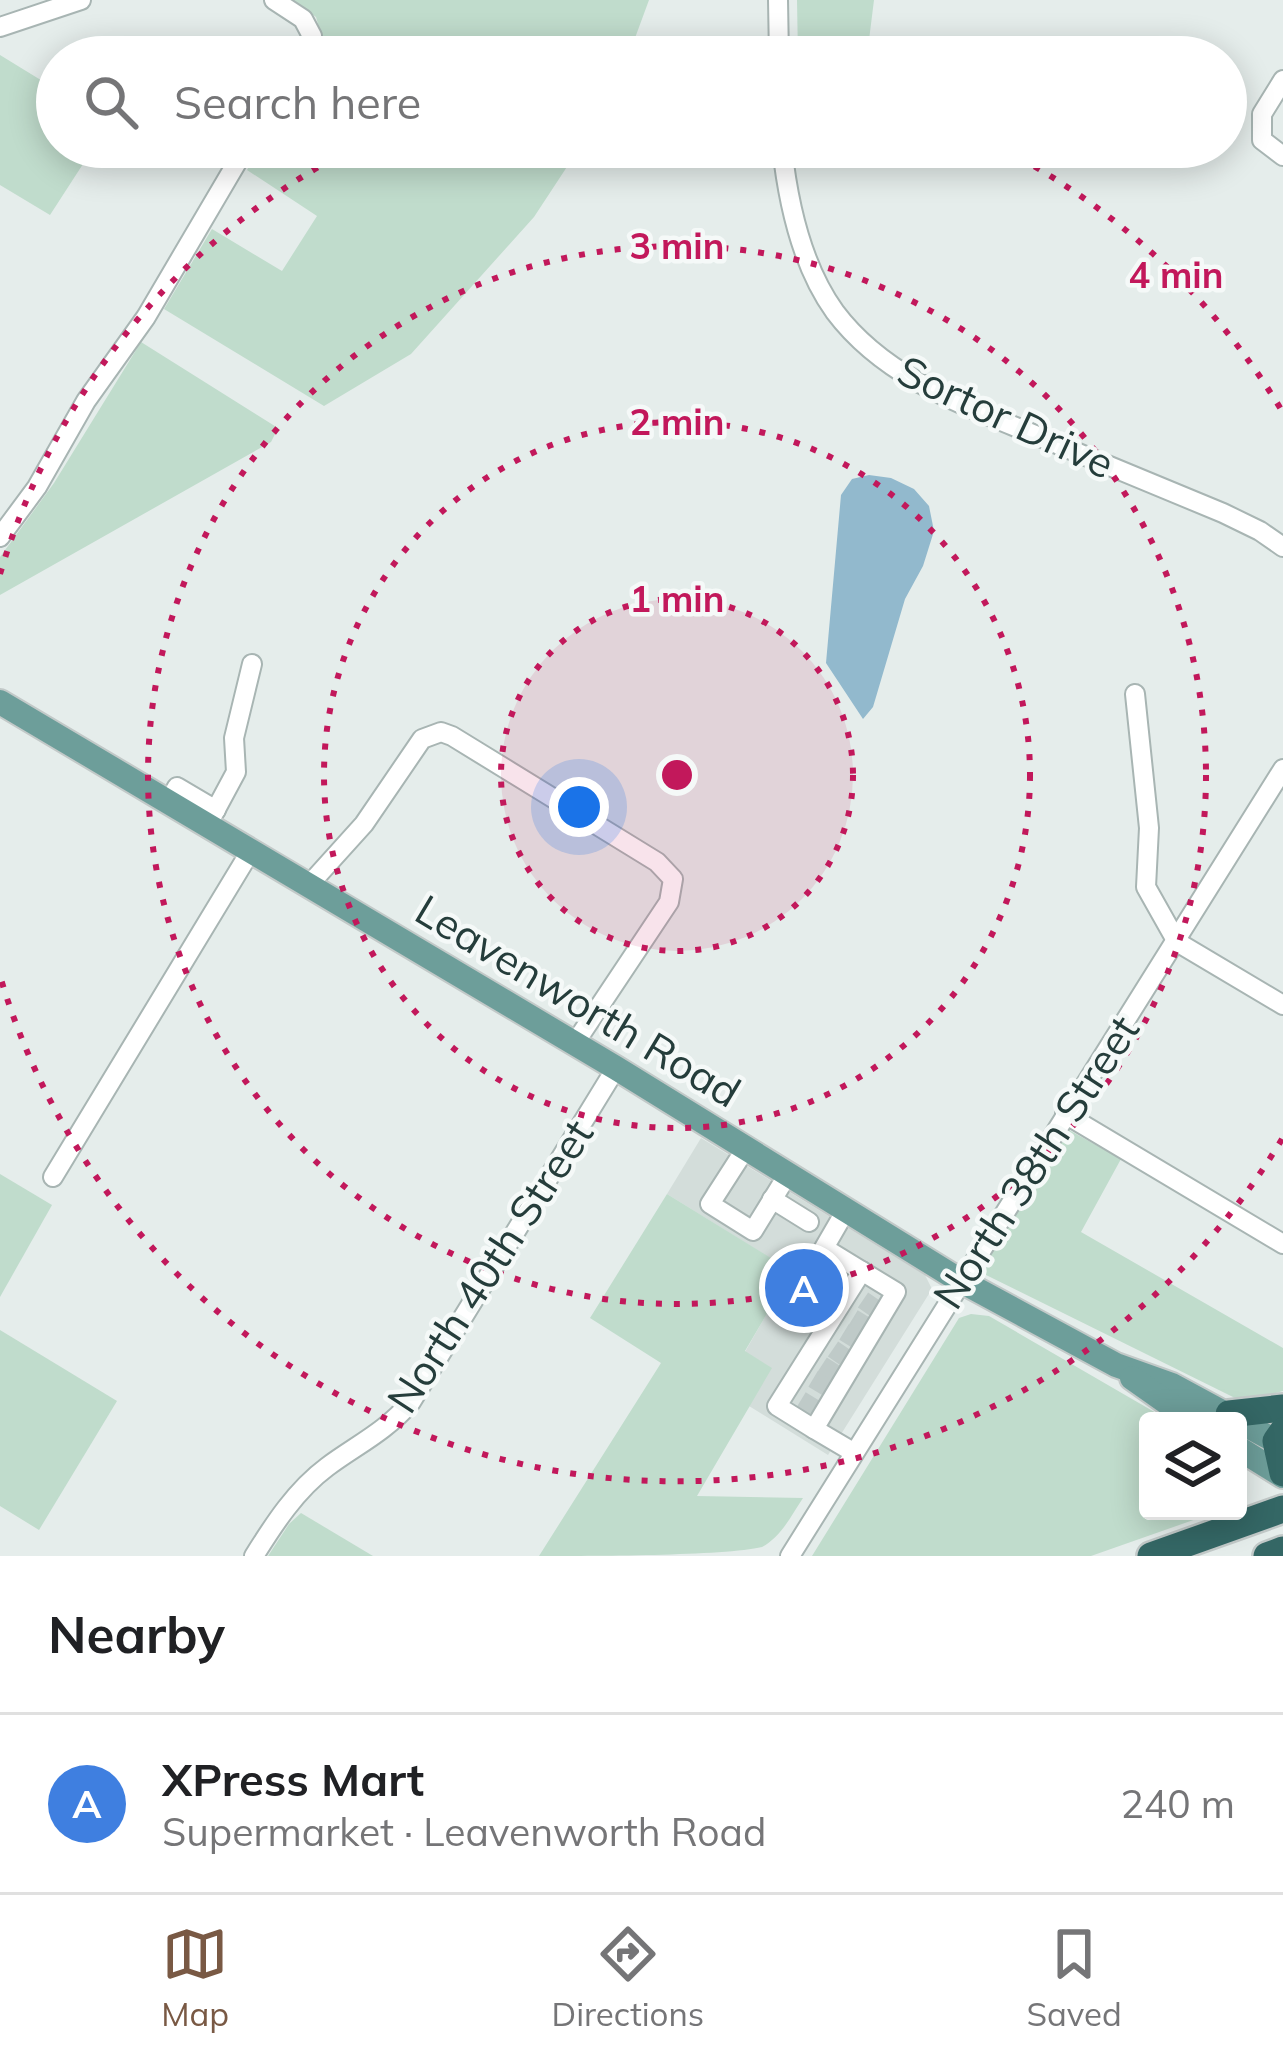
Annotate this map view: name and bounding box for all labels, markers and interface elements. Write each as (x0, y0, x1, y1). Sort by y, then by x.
search box (36, 36, 1247, 168)
icon: search (78, 69, 144, 135)
text: Search here (174, 74, 421, 130)
text: 3 min (630, 223, 724, 268)
text: 4 min (1129, 252, 1223, 297)
street label: Sortor Drive (890, 343, 1123, 490)
text: 2 min (630, 399, 724, 444)
text: 1 min (630, 576, 724, 621)
centre of rings (656, 754, 698, 796)
your location (549, 777, 609, 837)
street label: Leavenworth Road (406, 883, 750, 1118)
street label: North 38th Street (921, 1005, 1150, 1318)
street label: North 40th Street (375, 1109, 604, 1422)
pin: A (765, 1243, 843, 1333)
map controls (1139, 1412, 1247, 1520)
button: layers (1139, 1412, 1247, 1520)
text: Nearby (48, 1602, 225, 1666)
text: XPress Mart (162, 1751, 424, 1807)
text: A (72, 1779, 102, 1828)
text: 240 m (1120, 1779, 1235, 1828)
text: Supermarket · Leavenworth Road (162, 1807, 766, 1856)
tab: Map (161, 1921, 229, 2034)
tab: Directions (552, 1921, 704, 2034)
tab: Saved (1027, 1921, 1122, 2034)

